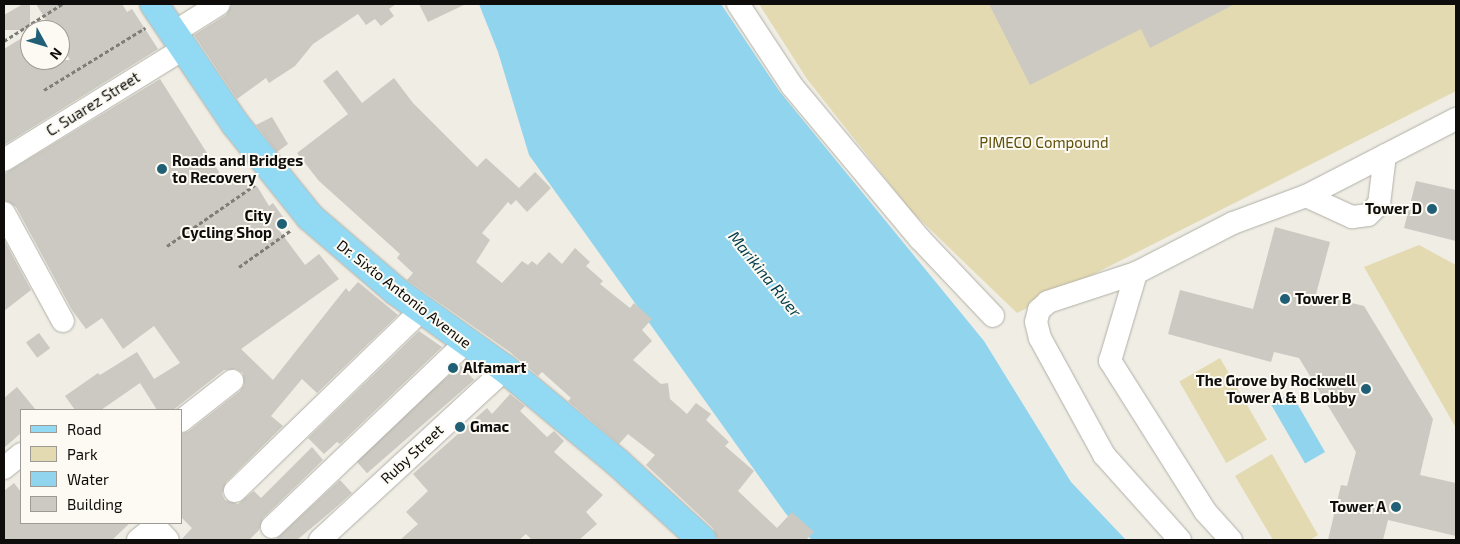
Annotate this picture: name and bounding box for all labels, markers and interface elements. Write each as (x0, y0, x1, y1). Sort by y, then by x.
north arrow (20, 20, 70, 70)
text: N (46, 45, 66, 63)
street label: C. Suarez Street (43, 68, 143, 140)
park label: PIMECO Compound (979, 134, 1109, 152)
place label: Roads and Bridges to Recovery (172, 151, 303, 186)
marker: Roads and Bridges to Recovery (156, 163, 168, 175)
place label: Tower D (1365, 200, 1422, 218)
marker: Tower D (1426, 203, 1438, 215)
place label: City Cycling Shop (182, 206, 272, 241)
marker: City Cycling Shop (276, 218, 288, 230)
water label: Marikina River (724, 227, 806, 321)
street label: Dr. Sixto Antonio Avenue (333, 236, 475, 352)
place label: Tower B (1295, 290, 1352, 308)
marker: Tower B (1279, 293, 1291, 305)
place label: Alfamart (463, 359, 526, 377)
marker: Alfamart (447, 362, 459, 374)
place label: The Grove by Rockwell Tower A & B Lobby (1195, 371, 1356, 406)
marker: The Grove by Rockwell Tower A & B Lobby (1360, 383, 1372, 395)
legend (20, 409, 182, 524)
place label: Gmac (470, 418, 509, 436)
text: Road (67, 420, 102, 438)
street label: Ruby Street (377, 420, 447, 488)
marker: Gmac (454, 421, 466, 433)
text: Park (67, 445, 98, 463)
text: Water (67, 470, 109, 488)
text: Building (67, 495, 122, 513)
place label: Tower A (1329, 498, 1386, 516)
marker: Tower A (1390, 501, 1402, 513)

